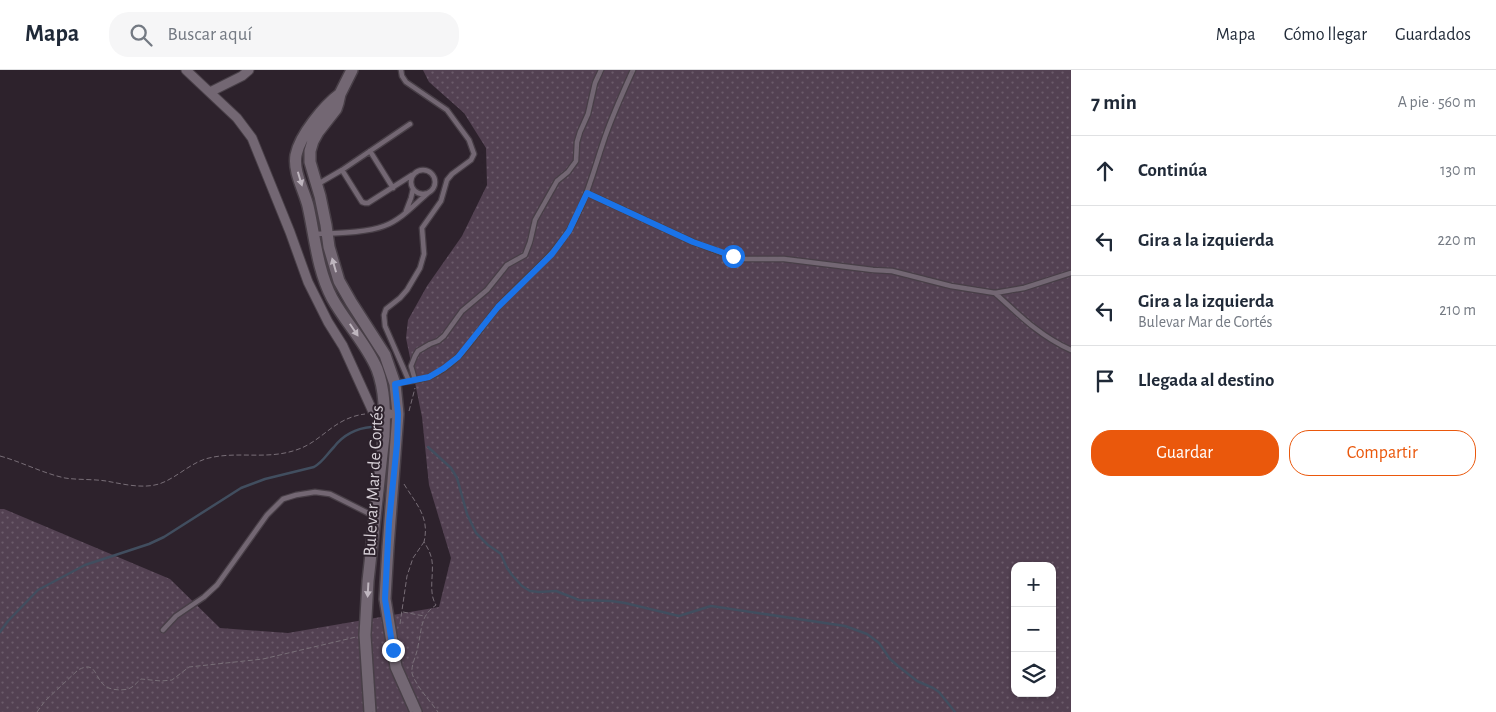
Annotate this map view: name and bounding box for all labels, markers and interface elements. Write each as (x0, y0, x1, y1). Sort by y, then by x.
search box (109, 12, 459, 57)
icon: search (127, 21, 155, 49)
text: Mapa (25, 22, 79, 46)
text: Buscar aquí (167, 25, 252, 44)
text: Mapa (1216, 26, 1256, 44)
text: Cómo llegar (1284, 26, 1367, 44)
text: Guardados (1395, 26, 1471, 44)
text: 7 min (1091, 92, 1137, 113)
text: A pie · 560 m (1398, 94, 1476, 110)
icon: ahead (1091, 157, 1119, 185)
text: Continúa (1138, 161, 1207, 180)
text: 130 m (1440, 162, 1476, 178)
one-way arrow (296, 172, 304, 187)
icon: left (1091, 227, 1119, 255)
text: Gira a la izquierda (1138, 231, 1274, 250)
text: 220 m (1438, 232, 1476, 248)
route start (722, 245, 745, 268)
one-way arrow (329, 257, 337, 272)
text: Gira a la izquierda (1138, 292, 1274, 311)
icon: left (1091, 297, 1119, 325)
text: 210 m (1439, 302, 1476, 318)
text: Bulevar Mar de Cortés (1138, 314, 1272, 330)
one-way arrow (349, 324, 359, 337)
icon: arrive (1091, 367, 1119, 395)
text: Llegada al destino (1138, 371, 1275, 390)
street label: Bulevar Mar de Cortés (361, 405, 387, 557)
button: Guardar (1091, 430, 1279, 476)
button: Compartir (1289, 430, 1476, 476)
map controls (1011, 562, 1056, 697)
button: + (1011, 562, 1056, 607)
one-way arrow (363, 582, 371, 598)
button: − (1011, 607, 1056, 652)
route end (382, 639, 405, 662)
button: layers (1011, 652, 1056, 697)

